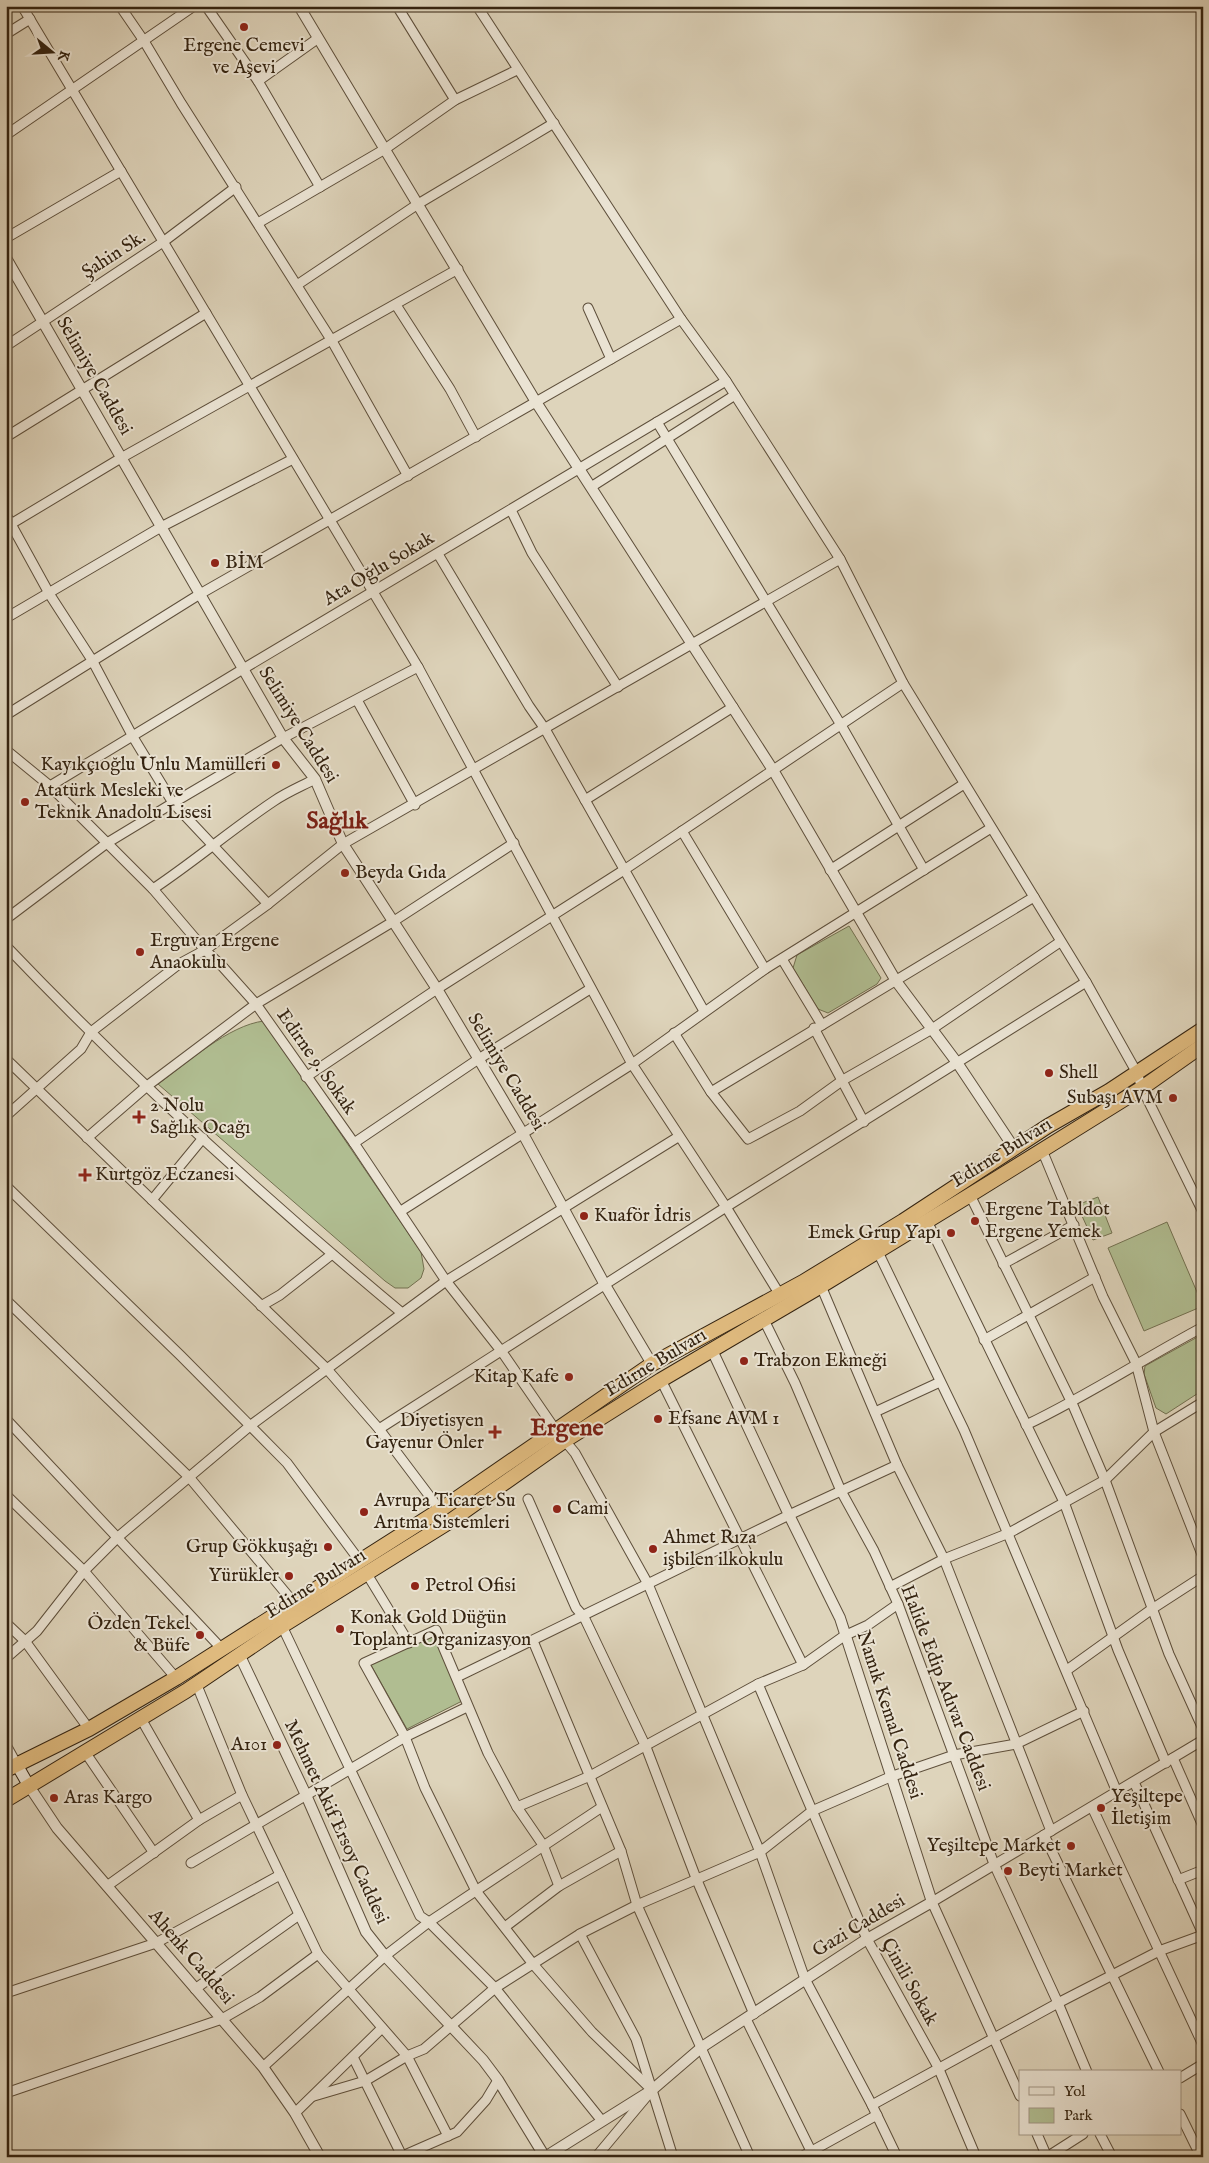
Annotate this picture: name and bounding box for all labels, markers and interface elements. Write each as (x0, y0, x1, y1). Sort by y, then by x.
marker: Ergene Cemevi ve Aşevi (238, 21, 250, 33)
north arrow (28, 28, 78, 78)
place label: Ergene Cemevi ve Aşevi (183, 34, 305, 80)
text: K (53, 48, 74, 64)
street label: Şahin Sk. (77, 225, 151, 285)
street label: Selimiye Caddesi (50, 312, 138, 440)
street label: Ata Oğlu Sokak (318, 526, 440, 612)
place label: BİM (225, 551, 264, 575)
marker: BİM (209, 557, 221, 569)
street label: Selimiye Caddesi (253, 662, 343, 788)
place label: Kayıkçıoğlu Unlu Mamülleri (40, 753, 266, 777)
marker: Kayıkçıoğlu Unlu Mamülleri (270, 759, 282, 771)
place label: Atatürk Mesleki ve Teknik Anadolu Lisesi (34, 779, 212, 825)
marker: Atatürk Mesleki ve Teknik Anadolu Lisesi (19, 796, 31, 808)
district label: Sağlık (306, 806, 369, 837)
place label: Beyda Gıda (355, 861, 447, 885)
marker: Beyda Gıda (339, 867, 351, 879)
place label: Erguvan Ergene Anaokulu (149, 929, 279, 975)
marker: Erguvan Ergene Anaokulu (134, 946, 146, 958)
street label: Edirne 9. Sokak (271, 1005, 362, 1120)
street label: Selimiye Caddesi (461, 1009, 551, 1135)
place label: Shell (1059, 1061, 1099, 1085)
marker: Shell (1043, 1067, 1055, 1079)
place label: Subaşı AVM (1067, 1086, 1163, 1110)
marker: Subaşı AVM (1167, 1092, 1179, 1104)
place label: 2 Nolu Sağlık Ocağı (150, 1094, 250, 1140)
marker: 2 Nolu Sağlık Ocağı (132, 1110, 146, 1124)
street label: Edirne Bulvarı (947, 1113, 1057, 1193)
place label: Kurtgöz Eczanesi (95, 1163, 234, 1187)
marker: Kurtgöz Eczanesi (79, 1169, 91, 1181)
place label: Ergene Tabldot Ergene Yemek (985, 1198, 1110, 1244)
place label: Kuaför İdris (594, 1204, 691, 1228)
marker: Kuaför İdris (578, 1210, 590, 1222)
marker: Ergene Tabldot Ergene Yemek (969, 1215, 981, 1227)
place label: Emek Grup Yapı (808, 1221, 941, 1245)
marker: Emek Grup Yapı (945, 1227, 957, 1239)
street label: Edirne Bulvarı (601, 1323, 711, 1403)
place label: Trabzon Ekmeği (754, 1349, 887, 1373)
marker: Trabzon Ekmeği (738, 1355, 750, 1367)
place label: Kitap Kafe (474, 1365, 559, 1389)
marker: Kitap Kafe (563, 1371, 575, 1383)
place label: Efsane AVM 1 (668, 1407, 779, 1431)
place label: Diyetisyen Gayenur Önler (365, 1409, 484, 1455)
district label: Ergene (530, 1413, 604, 1444)
marker: Efsane AVM 1 (652, 1413, 664, 1425)
marker: Diyetisyen Gayenur Önler (488, 1425, 502, 1439)
place label: Avrupa Ticaret Su Arıtma Sistemleri (373, 1489, 516, 1535)
place label: Cami (567, 1497, 609, 1521)
marker: Cami (551, 1503, 563, 1515)
marker: Avrupa Ticaret Su Arıtma Sistemleri (358, 1506, 370, 1518)
place label: Ahmet Rıza işbilen ilkokulu (662, 1526, 784, 1572)
place label: Grup Gökkuşağı (186, 1535, 318, 1559)
marker: Grup Gökkuşağı (322, 1541, 334, 1553)
marker: Ahmet Rıza işbilen ilkokulu (647, 1543, 659, 1555)
street label: Edirne Bulvarı (261, 1544, 371, 1624)
place label: Yürükler (208, 1564, 279, 1588)
marker: Yürükler (283, 1570, 295, 1582)
place label: Petrol Ofisi (425, 1574, 516, 1598)
marker: Petrol Ofisi (409, 1580, 421, 1592)
street label: Halide Edip Adıvar Caddesi (895, 1582, 995, 1794)
place label: Konak Gold Düğün Toplantı Organizasyon (350, 1606, 531, 1652)
place label: Özden Tekel & Büfe (87, 1612, 191, 1658)
marker: Konak Gold Düğün Toplantı Organizasyon (334, 1623, 346, 1635)
street label: Namık Kemal Caddesi (850, 1628, 928, 1802)
marker: Özden Tekel & Büfe (194, 1629, 206, 1641)
street label: Mehmet Akif Ersoy Caddesi (278, 1716, 394, 1928)
place label: A101 (230, 1733, 267, 1757)
marker: A101 (271, 1739, 283, 1751)
place label: Yeşiltepe İletişim (1111, 1785, 1183, 1831)
place label: Aras Kargo (63, 1786, 152, 1810)
marker: Aras Kargo (48, 1792, 60, 1804)
marker: Yeşiltepe İletişim (1095, 1802, 1107, 1814)
place label: Yeşiltepe Market (927, 1834, 1061, 1858)
marker: Yeşiltepe Market (1065, 1840, 1077, 1852)
place label: Beyti Market (1018, 1859, 1123, 1883)
marker: Beyti Market (1002, 1865, 1014, 1877)
street label: Gazi Caddesi (808, 1889, 910, 1963)
street label: Ahenk Caddesi (142, 1904, 239, 2010)
street label: Çinili Sokak (875, 1934, 943, 2031)
legend (1019, 2070, 1182, 2136)
text: Yol (1064, 2082, 1086, 2101)
text: Park (1064, 2106, 1094, 2125)

